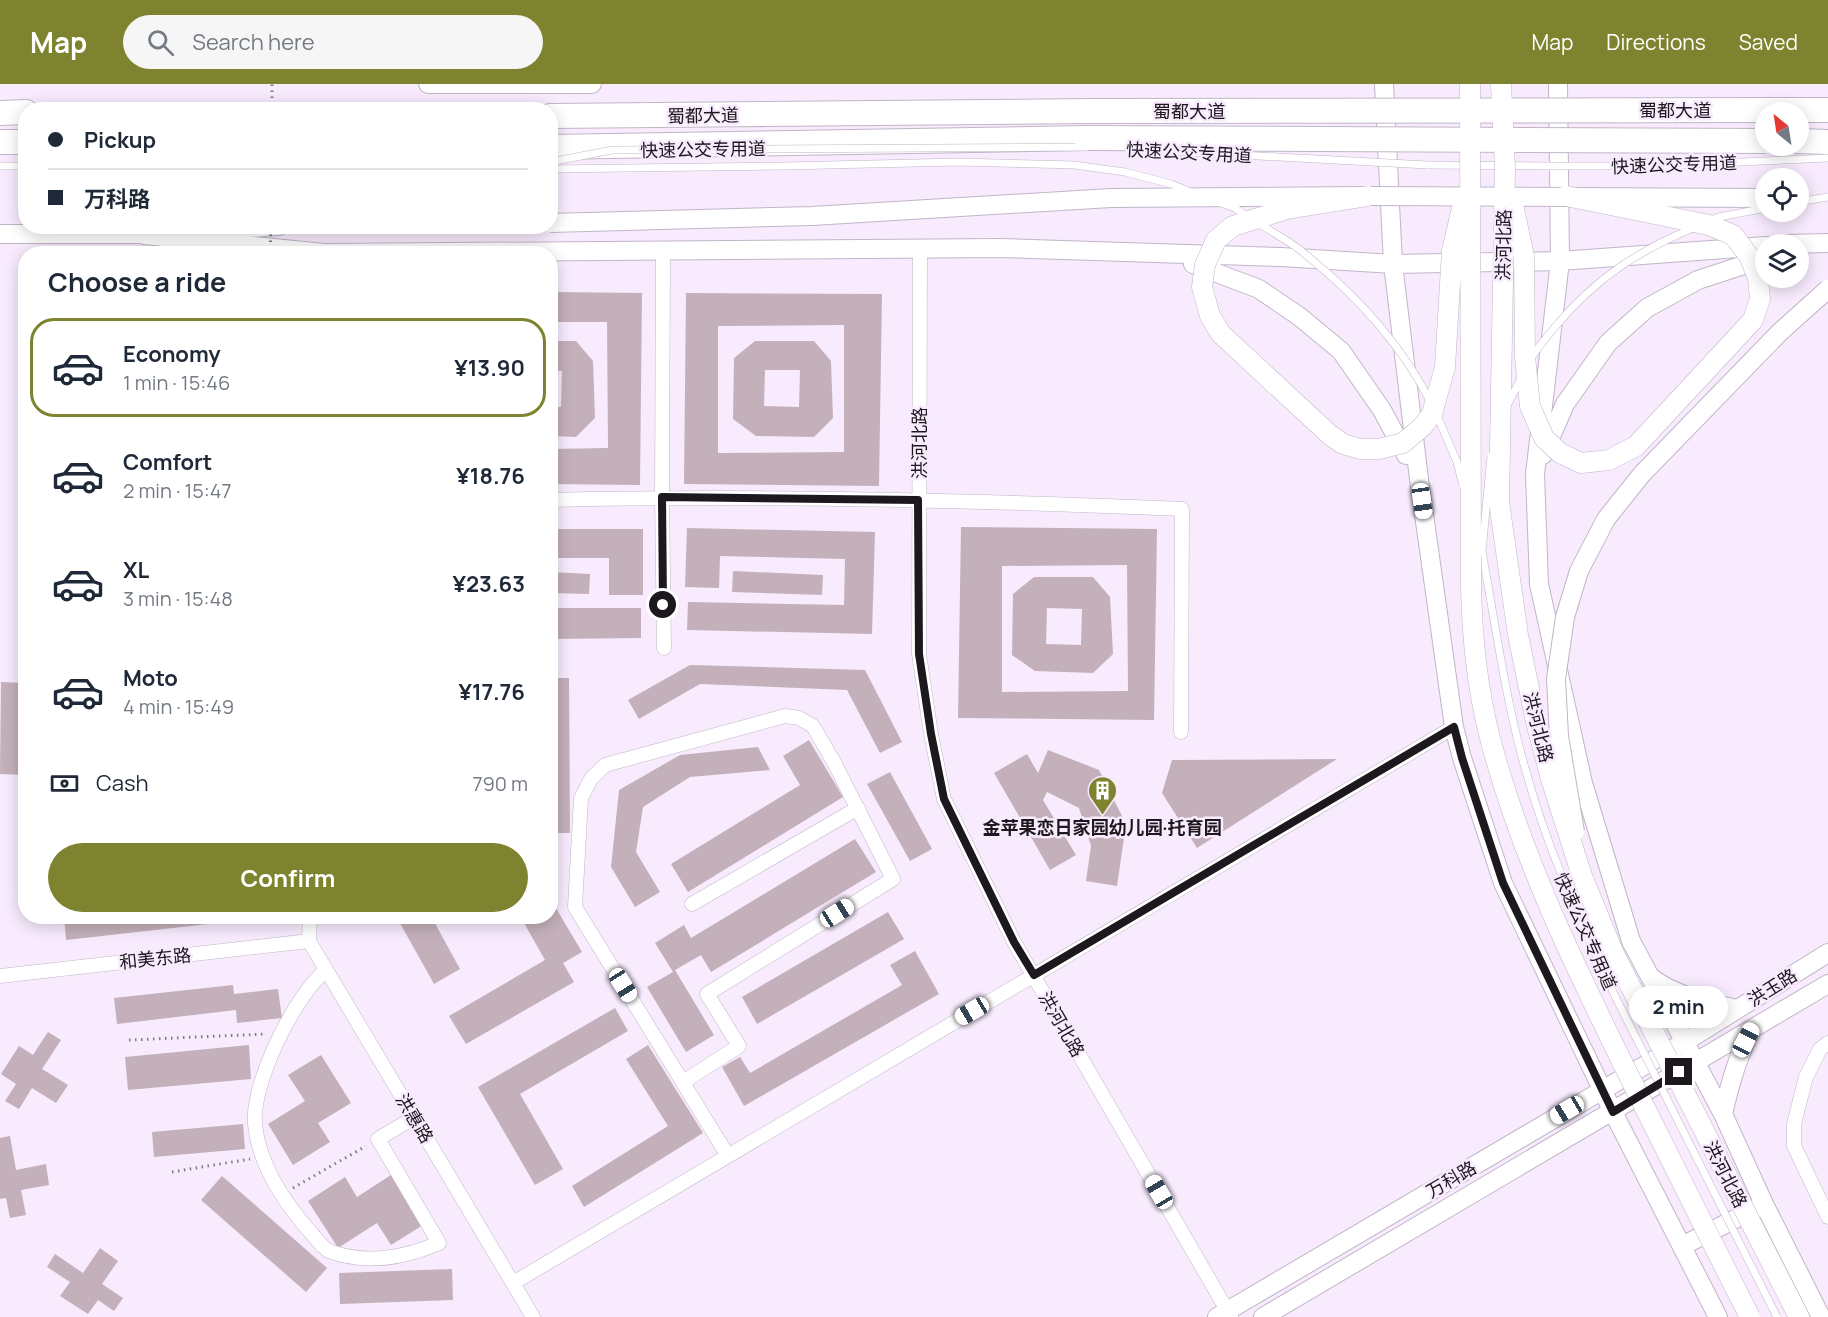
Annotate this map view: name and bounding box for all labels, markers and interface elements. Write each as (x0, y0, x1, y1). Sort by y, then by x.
search box (123, 15, 543, 69)
text: Map (30, 23, 87, 61)
icon: search (144, 26, 177, 59)
text: Search here (192, 27, 315, 57)
text: Map (1532, 28, 1573, 56)
text: Directions (1606, 28, 1706, 56)
text: Saved (1739, 28, 1798, 56)
street label: 蜀都大道 (1639, 98, 1711, 122)
street label: 蜀都大道 (1153, 99, 1225, 123)
street label: 蜀都大道 (667, 102, 739, 128)
north arrow (1755, 102, 1809, 156)
map controls (1755, 102, 1809, 288)
text: Pickup (84, 125, 156, 155)
street label: 快速公交专用道 (640, 136, 766, 162)
street label: 快速公交专用道 (1125, 137, 1253, 167)
street label: 快速公交专用道 (1611, 150, 1737, 178)
button: locate (1755, 168, 1809, 222)
text: 万科路 (84, 184, 150, 214)
street label: 洪河北路 (1490, 209, 1516, 281)
button: layers (1755, 234, 1809, 288)
text: Choose a ride (48, 263, 226, 300)
text: Economy (123, 339, 221, 369)
icon: car (51, 341, 105, 395)
text: ¥13.90 (454, 353, 525, 383)
text: 1 min · 15:46 (123, 369, 230, 396)
street label: 洪河北路 (907, 407, 931, 479)
text: Comfort (123, 447, 212, 477)
icon: car (51, 449, 105, 503)
text: ¥18.76 (456, 461, 525, 491)
text: 2 min · 15:47 (123, 477, 232, 504)
car (1411, 482, 1433, 520)
text: XL (123, 555, 149, 585)
icon: car (51, 557, 105, 611)
text: ¥23.63 (453, 569, 525, 599)
text: 3 min · 15:48 (123, 585, 233, 612)
route start (649, 591, 676, 618)
text: Moto (123, 663, 178, 693)
icon: car (51, 665, 105, 719)
text: ¥17.76 (458, 677, 525, 707)
street label: 洪河北路 (1519, 689, 1559, 765)
text: 4 min · 15:49 (123, 693, 234, 720)
icon: cash (48, 767, 81, 800)
text: Cash (96, 768, 149, 798)
text: 790 m (472, 770, 528, 797)
building icon: 金苹果恋日家园幼儿园·托育园 (1086, 774, 1118, 816)
place label: 金苹果恋日家园幼儿园·托育园 (983, 815, 1221, 839)
button: Confirm (48, 843, 528, 912)
street label: 快速公交专用道 (1549, 869, 1623, 993)
car (817, 896, 857, 930)
street label: 和美东路 (118, 942, 192, 974)
street label: 洪玉路 (1743, 963, 1801, 1011)
car (606, 965, 640, 1005)
callout: 2 min (1630, 985, 1728, 1027)
street label: 洪河北路 (1034, 987, 1090, 1061)
text: 2 min (1652, 993, 1705, 1020)
car (952, 994, 992, 1028)
car (1730, 1020, 1762, 1060)
route end (1665, 1058, 1692, 1085)
street label: 洪惠路 (391, 1089, 439, 1147)
car (1547, 1093, 1587, 1127)
street label: 洪河北路 (1699, 1136, 1753, 1212)
street label: 万科路 (1422, 1155, 1480, 1203)
car (1142, 1172, 1176, 1212)

